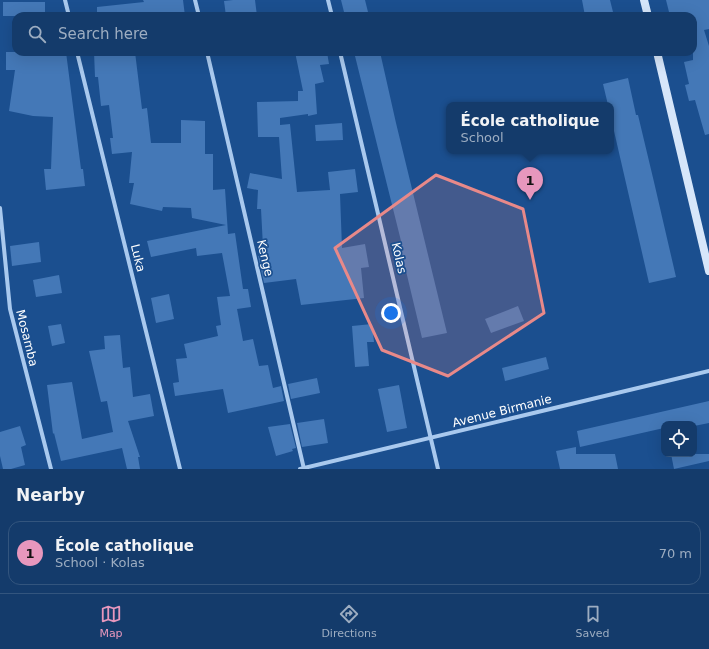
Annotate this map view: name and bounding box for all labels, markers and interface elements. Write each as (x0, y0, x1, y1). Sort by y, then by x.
search box (12, 12, 697, 56)
icon: search (26, 23, 48, 45)
text: Search here (58, 25, 148, 43)
popup (446, 102, 614, 154)
text: École catholique (460, 112, 600, 130)
text: School (460, 130, 504, 145)
pin: 1 (517, 167, 543, 200)
street label: Kenge (254, 238, 276, 278)
street label: Kolas (389, 241, 409, 275)
street label: Luka (128, 243, 148, 273)
your location (381, 303, 401, 323)
street label: Mosamba (13, 308, 41, 368)
street label: Avenue Birmanie (451, 392, 553, 430)
map controls (661, 421, 697, 457)
button: locate (661, 421, 697, 457)
text: Nearby (16, 485, 85, 505)
text: École catholique (55, 537, 194, 555)
text: 1 (25, 546, 35, 561)
text: 70 m (659, 546, 692, 561)
text: School · Kolas (55, 555, 145, 570)
tab: Map (99, 603, 123, 640)
tab: Directions (321, 603, 377, 640)
tab: Saved (576, 603, 610, 640)

